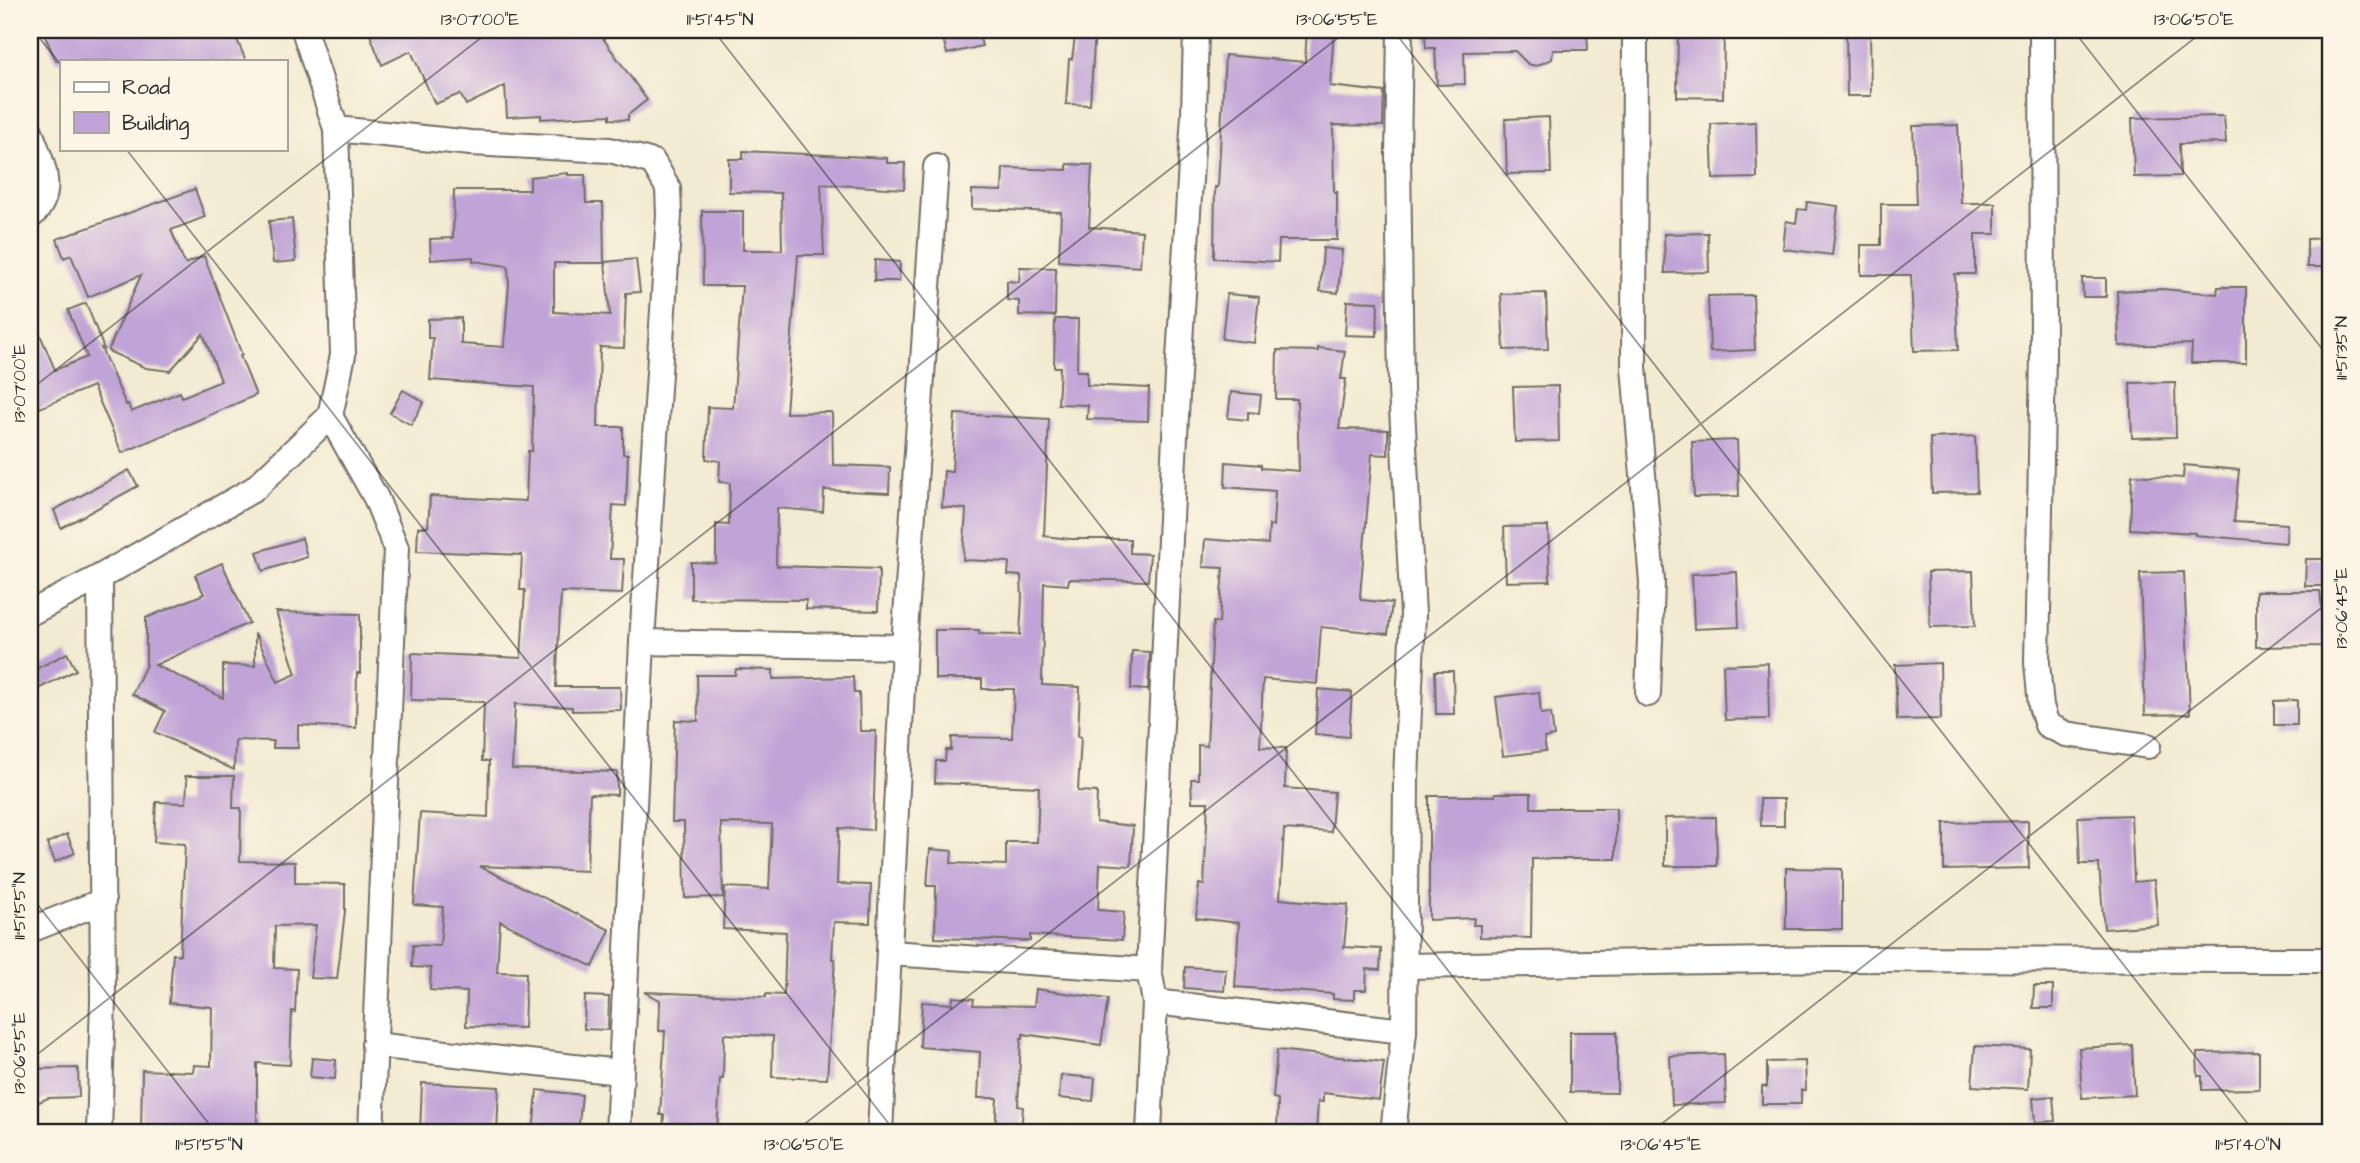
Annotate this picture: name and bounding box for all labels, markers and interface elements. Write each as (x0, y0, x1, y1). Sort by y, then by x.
text: 13°07'00"E (441, 7, 520, 32)
text: 11°51'45"N (686, 7, 754, 32)
text: 13°06'55"E (1296, 7, 1378, 32)
text: 13°06'50"E (2154, 7, 2234, 32)
legend (60, 60, 287, 150)
text: Road (122, 73, 170, 102)
text: Building (122, 109, 190, 140)
text: 11°51'35"N (2329, 316, 2354, 380)
text: 13°07'00"E (7, 343, 32, 422)
text: 13°06'45"E (2329, 567, 2354, 648)
text: 11°51'55"N (7, 872, 32, 940)
text: 13°06'55"E (7, 1012, 32, 1094)
text: 11°51'55"N (175, 1132, 243, 1157)
text: 13°06'50"E (764, 1132, 844, 1157)
text: 13°06'45"E (1621, 1132, 1702, 1157)
text: 11°51'40"N (2215, 1132, 2281, 1157)

